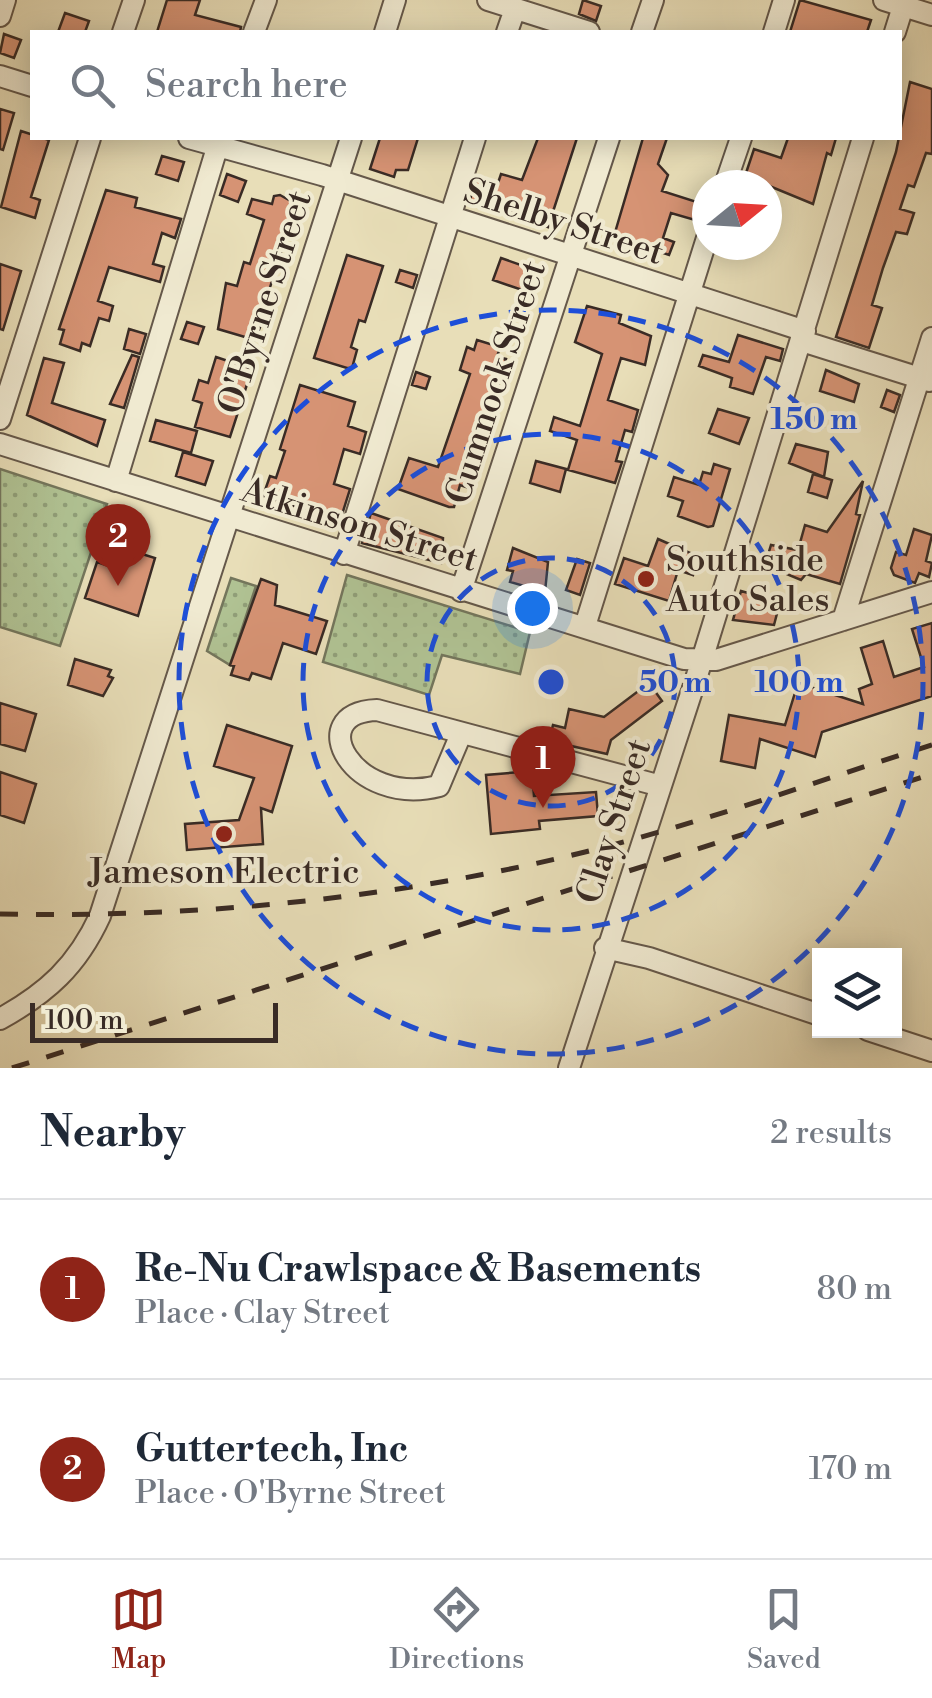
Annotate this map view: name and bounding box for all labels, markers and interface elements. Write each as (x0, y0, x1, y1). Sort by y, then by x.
search box (30, 30, 902, 140)
icon: search (65, 58, 120, 113)
text: Search here (145, 62, 348, 109)
street label: Shelby Street (458, 170, 669, 275)
north arrow (692, 170, 782, 260)
street label: O'Byrne Street (209, 185, 322, 420)
street label: Cumnock Street (437, 255, 556, 510)
text: 150 m (771, 401, 857, 439)
street label: Atkinson Street (235, 469, 483, 582)
pin: 2 (86, 504, 150, 586)
place label: Southside Auto Sales (665, 539, 830, 622)
marker: Southside Auto Sales (635, 568, 657, 590)
your location (507, 583, 558, 634)
centre of rings (533, 664, 569, 700)
text: 50 m (639, 664, 711, 702)
text: 100 m (754, 664, 844, 702)
pin: 1 (510, 726, 576, 808)
street label: Clay Street (568, 733, 661, 909)
marker: Jameson Electric (213, 823, 235, 845)
place label: Jameson Electric (86, 851, 360, 894)
map controls (812, 948, 902, 1038)
button: layers (812, 948, 902, 1038)
scale bar (30, 998, 278, 1042)
text: 100 m (45, 1003, 124, 1038)
text: Nearby (40, 1107, 185, 1160)
text: 2 results (770, 1113, 892, 1153)
text: Re-Nu Crawlspace & Basements (135, 1246, 701, 1293)
text: 1 (65, 1269, 80, 1309)
text: 80 m (817, 1269, 892, 1309)
text: Place · Clay Street (135, 1293, 390, 1333)
text: Guttertech, Inc (135, 1426, 408, 1473)
text: 2 (62, 1449, 83, 1489)
text: 170 m (809, 1449, 892, 1489)
text: Place · O'Byrne Street (135, 1473, 446, 1513)
tab: Map (111, 1582, 166, 1677)
tab: Directions (389, 1582, 524, 1677)
tab: Saved (747, 1582, 821, 1677)

